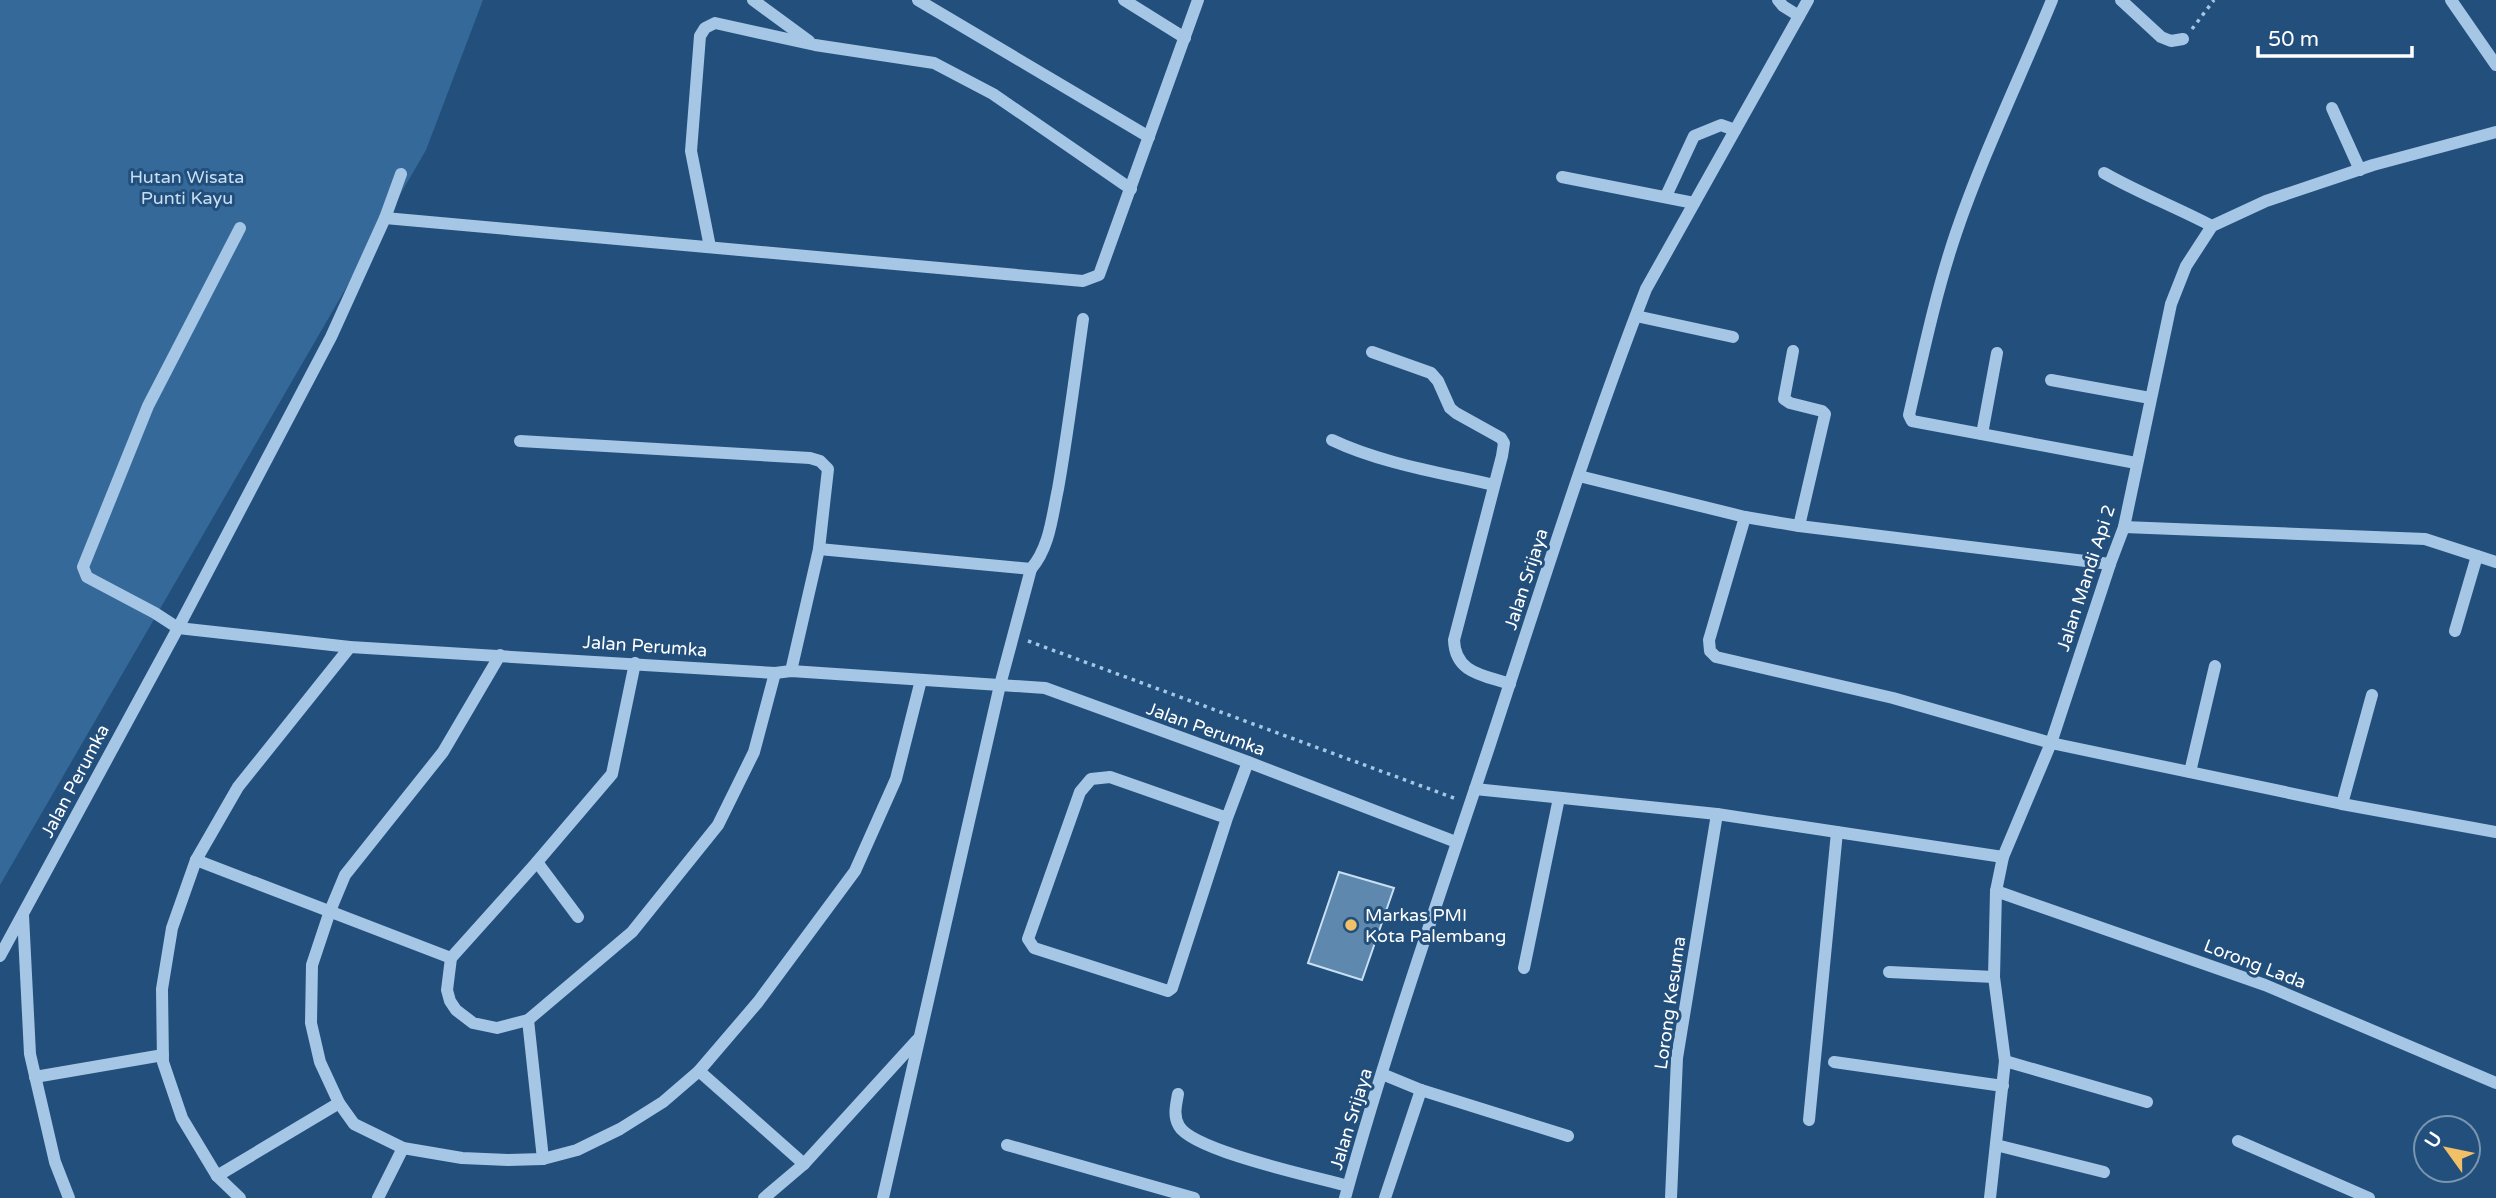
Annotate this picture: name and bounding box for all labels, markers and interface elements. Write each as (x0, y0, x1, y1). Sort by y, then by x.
scale bar (2258, 14, 2412, 58)
text: 50 m (2268, 27, 2319, 52)
park label: Hutan Wisata Punti Kayu (130, 166, 244, 209)
street label: Jalan Mandi Api 2 (2052, 502, 2120, 654)
street label: Jalan Srijaya (1499, 526, 1553, 632)
street label: Jalan Perumka (582, 631, 708, 661)
street label: Jalan Perumka (1144, 697, 1268, 761)
street label: Jalan Perumka (36, 721, 114, 841)
place label: Markas PMI Kota Palembang (1365, 904, 1506, 947)
marker: Markas PMI Kota Palembang (1343, 917, 1359, 933)
street label: Lorong Lada (2201, 934, 2309, 994)
street label: Lorong Kesuma (1650, 935, 1690, 1071)
street label: Jalan Srijaya (1325, 1065, 1377, 1173)
north arrow (2412, 1114, 2482, 1184)
text: U (2420, 1128, 2447, 1152)

